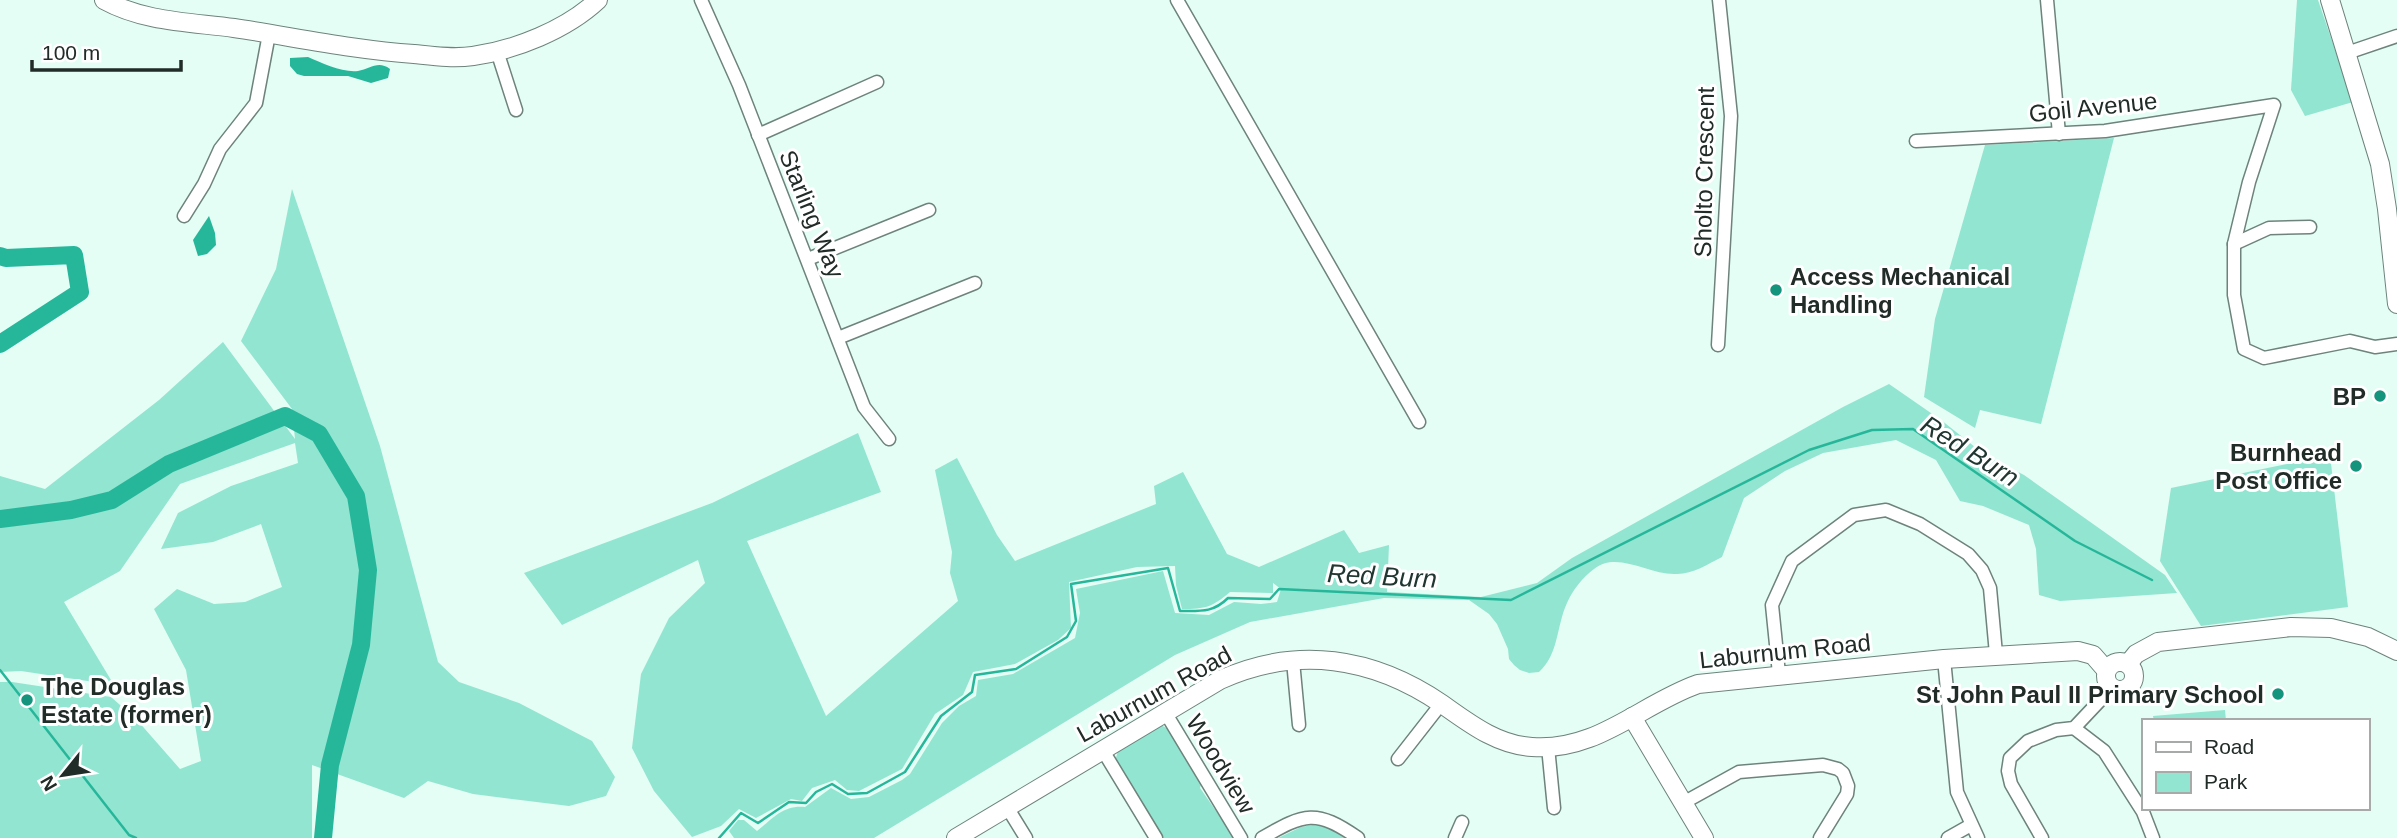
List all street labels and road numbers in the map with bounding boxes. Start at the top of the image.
street label: Sholto Crescent [1689,86,1719,258]
street label: Goil Avenue [2027,87,2159,127]
street label: Starling Way [774,146,850,282]
street label: Laburnum Road [1698,629,1872,673]
street label: Laburnum Road [1072,640,1236,748]
street label: Woodview [1181,710,1261,819]

